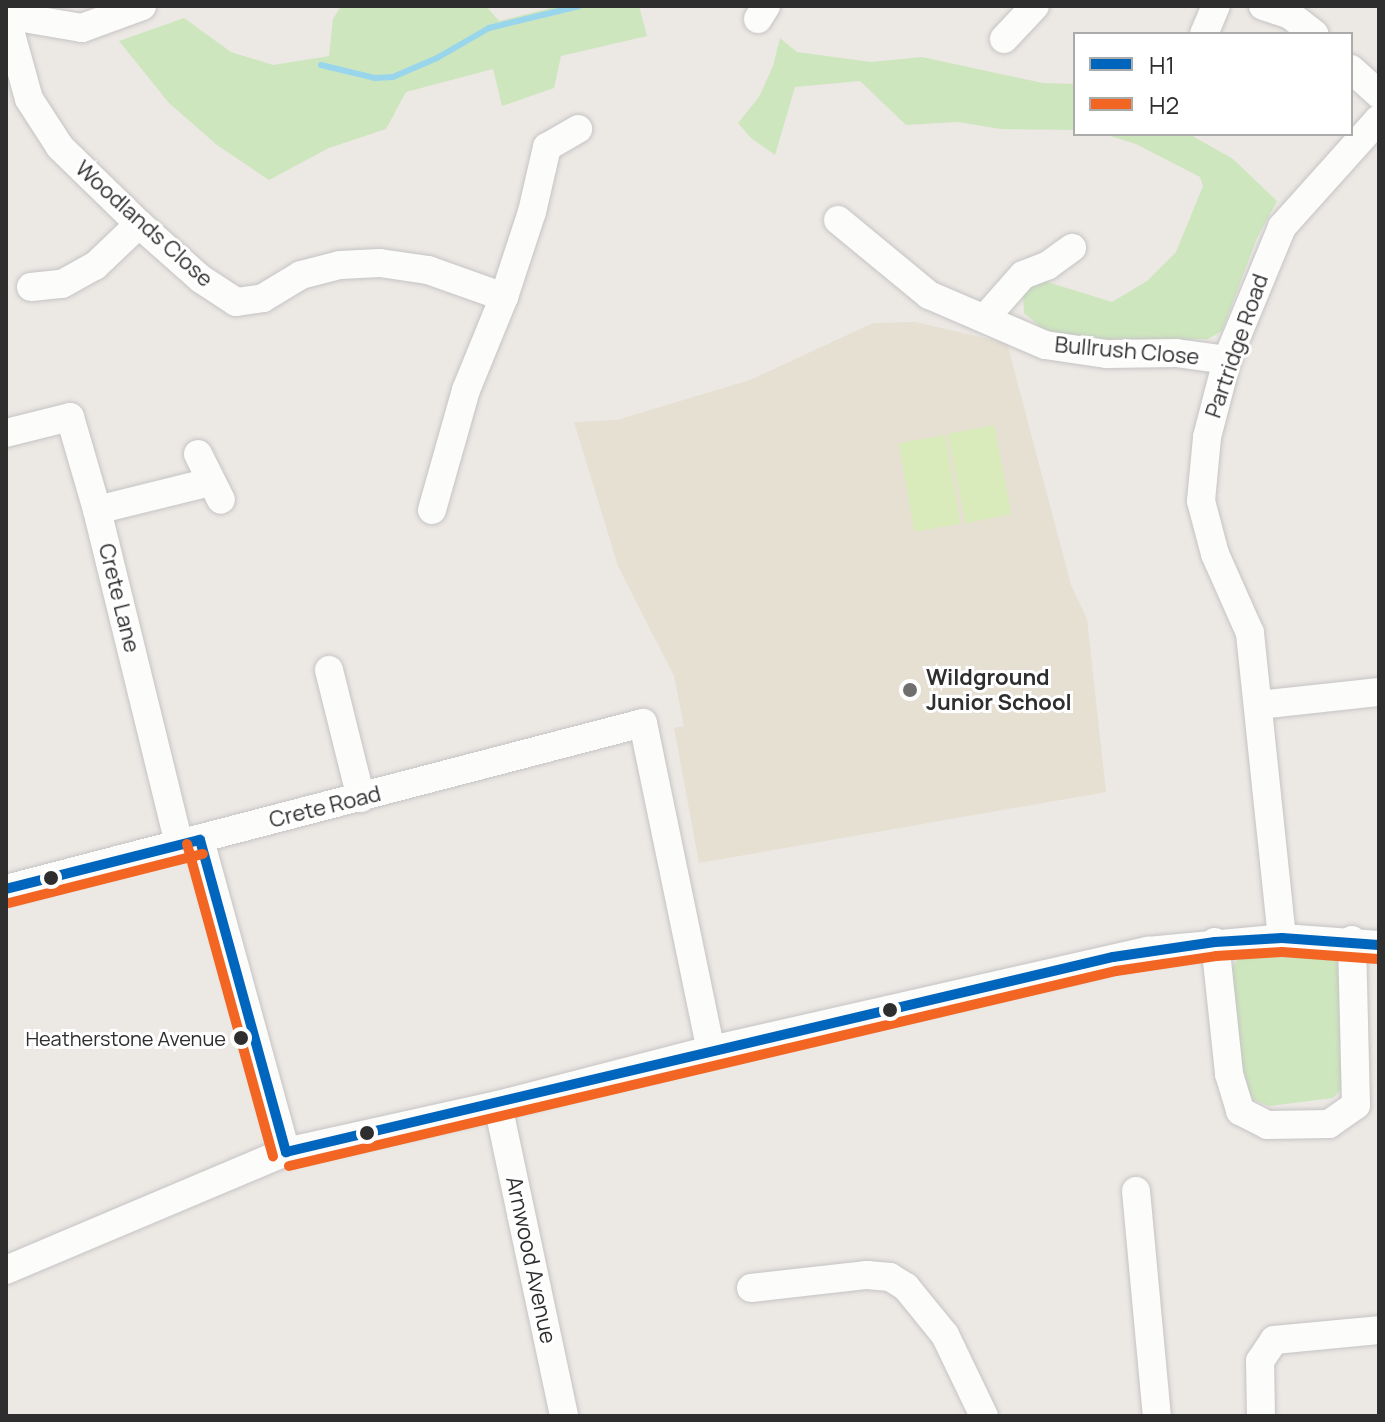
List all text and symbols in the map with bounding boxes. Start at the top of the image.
legend [1073,32,1353,136]
text: H1 [1149,48,1175,81]
text: H2 [1149,88,1179,121]
street label: Woodlands Close [70,155,218,293]
street label: Partridge Road [1200,271,1274,421]
street label: Bullrush Close [1054,332,1200,370]
street label: Crete Lane [93,541,145,655]
place label: Wildground Junior School [926,664,1072,716]
marker: Wildground Junior School [901,681,919,699]
street label: Crete Road [266,780,384,834]
unlabelled marker [43,870,59,886]
unlabelled marker [882,1002,898,1018]
place label: Heatherstone Avenue [25,1026,226,1050]
marker: Heatherstone Avenue [233,1030,249,1046]
unlabelled marker [359,1125,375,1141]
street label: Arnwood Avenue [500,1174,562,1346]

